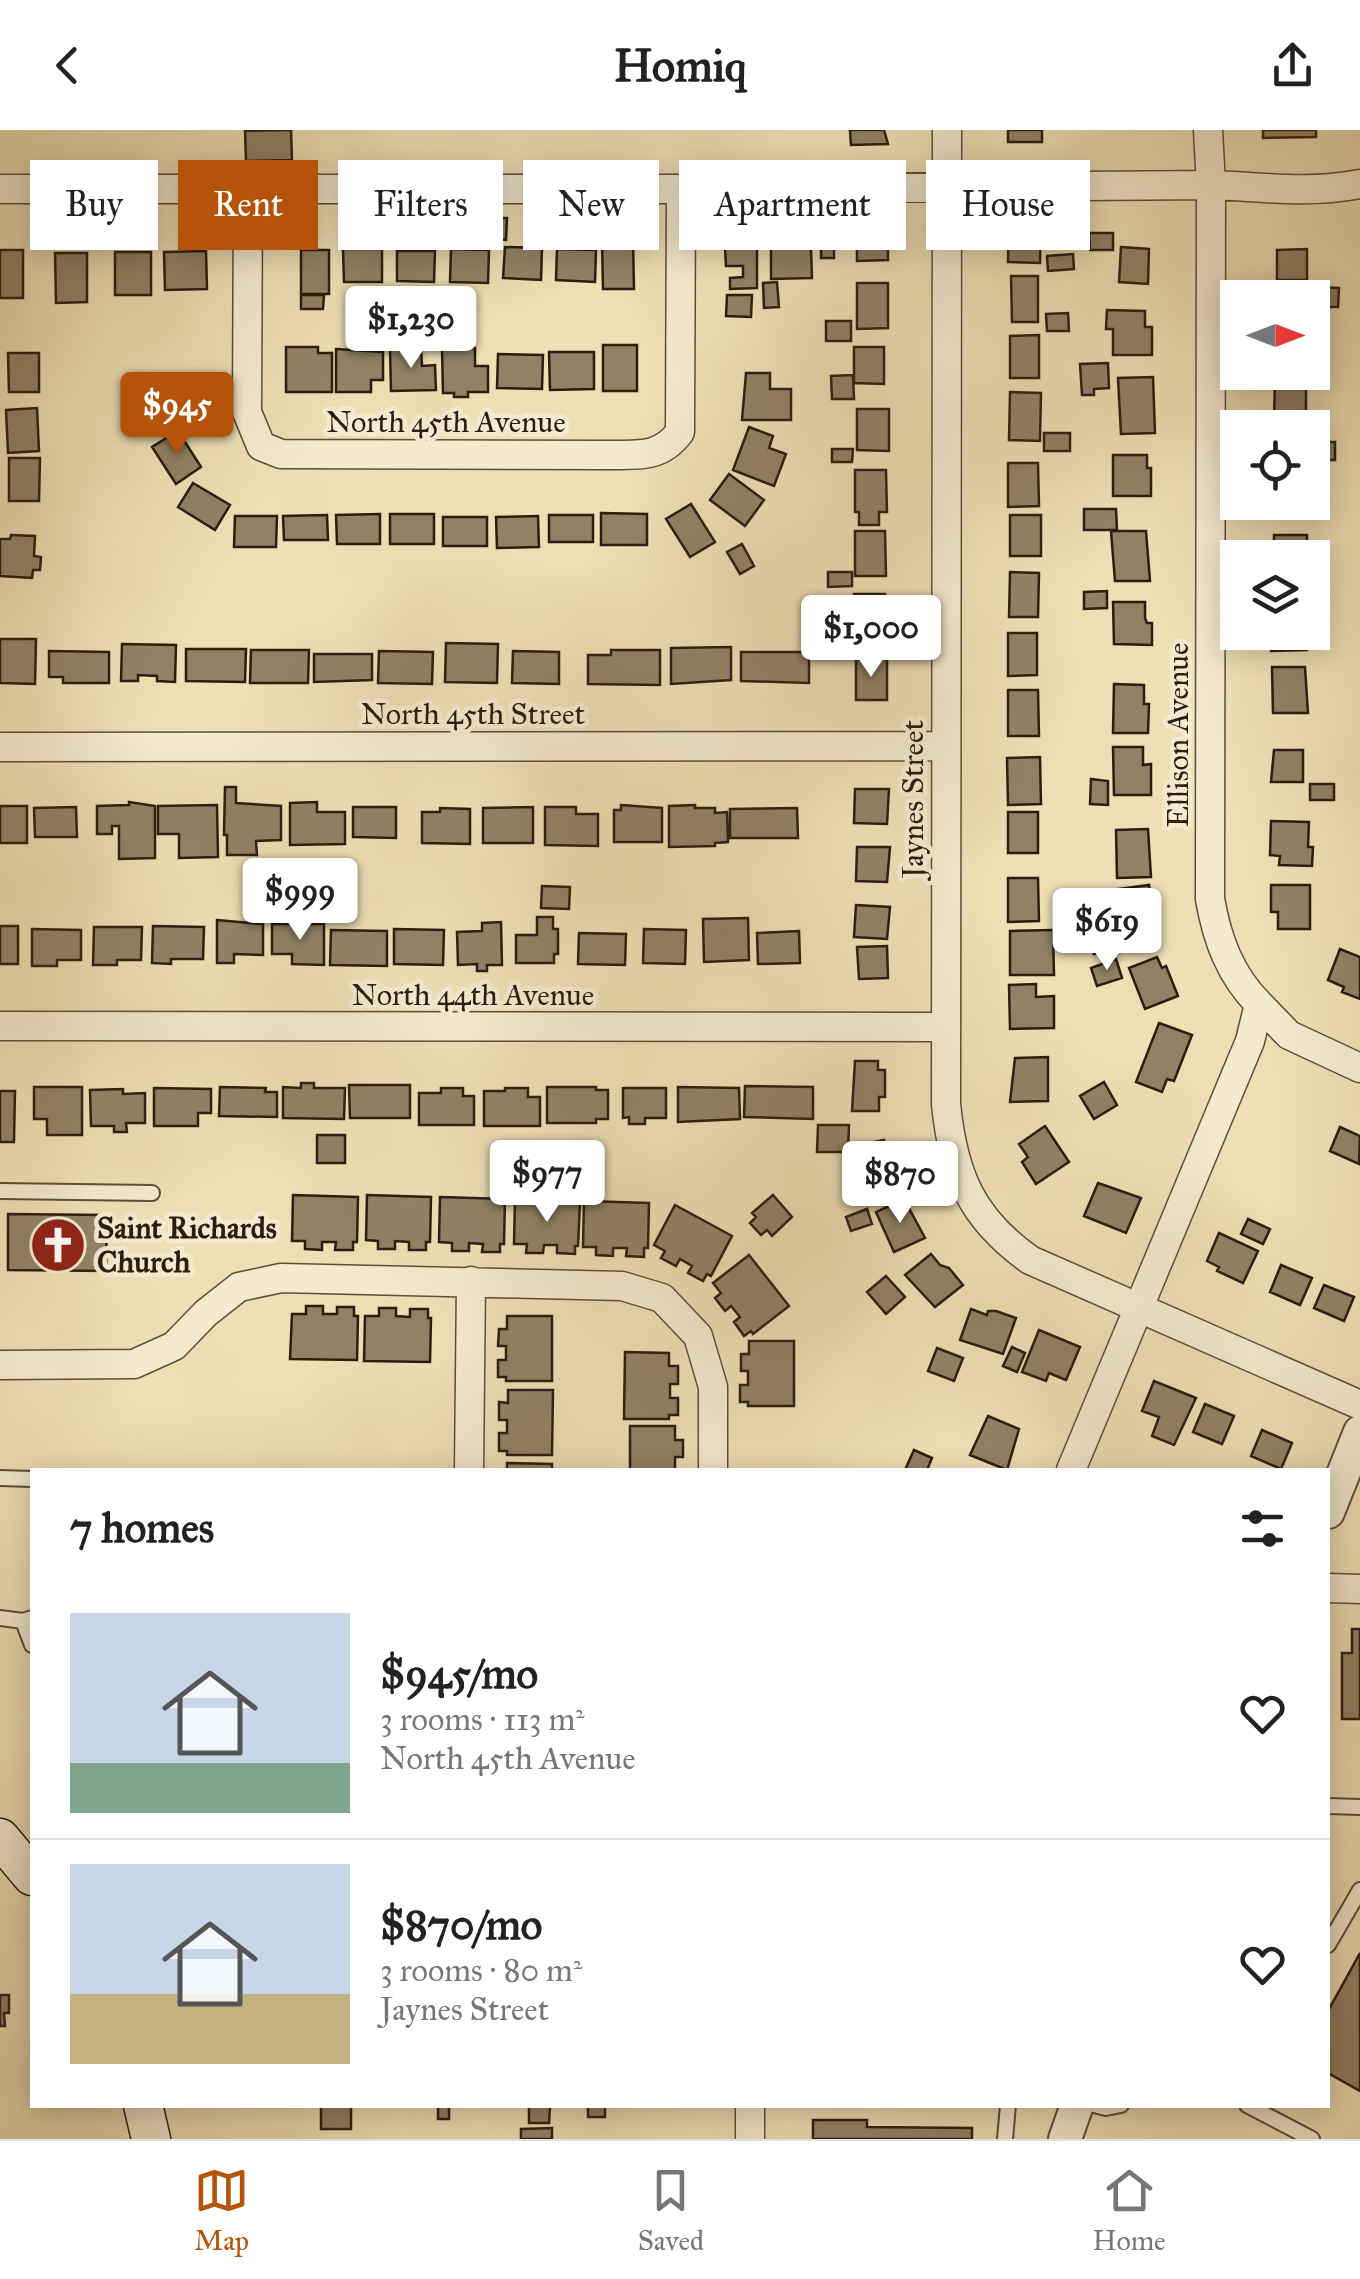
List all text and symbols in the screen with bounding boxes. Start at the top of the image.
icon: back [40,38,95,93]
text: Homiq [614,38,746,93]
icon: share [1265,38,1320,93]
chip: Buy [30,160,158,250]
chip: Rent [178,160,318,250]
chip: Filters [338,160,503,250]
chip: New [523,160,659,250]
chip: Apartment [679,160,906,250]
chip: House [926,160,1090,250]
north arrow [1220,280,1330,390]
map controls [1220,280,1330,650]
pin: $1,230 [330,286,492,371]
text: $1,230 [367,299,455,338]
pin: $945 [118,372,236,457]
text: $945 [142,385,212,424]
street label: North 45th Avenue [326,404,566,440]
button: locate [1220,410,1330,520]
button: layers [1220,540,1330,650]
pin: $1,000 [790,595,952,680]
text: $1,000 [823,608,919,647]
street label: Ellison Avenue [1160,642,1196,828]
street label: North 45th Street [361,696,585,732]
street label: Jaynes Street [895,719,931,881]
pin: $999 [241,858,359,943]
text: $999 [265,871,335,910]
pin: $619 [1048,888,1166,973]
text: $619 [1074,901,1140,940]
street label: North 44th Avenue [352,977,594,1013]
pin: $977 [488,1140,606,1225]
pin: $870 [841,1141,959,1226]
text: $977 [512,1153,582,1192]
text: $870 [864,1154,936,1193]
place label: Saint Richards Church [97,1210,277,1280]
church icon: Saint Richards Church [28,1215,88,1275]
icon: filters [1235,1501,1290,1556]
text: 7 homes [70,1502,214,1554]
text: $945/mo [380,1648,538,1700]
icon: home [150,1653,270,1773]
icon: heart [1235,1686,1290,1741]
text: 3 rooms · 113 m² [380,1700,585,1739]
text: North 45th Avenue [380,1739,636,1778]
text: $870/mo [380,1899,542,1951]
icon: home [150,1904,270,2024]
icon: heart [1235,1937,1290,1992]
text: 3 rooms · 80 m² [380,1951,582,1990]
text: Jaynes Street [380,1990,549,2029]
tab: Map [194,2163,249,2258]
tab: Saved [638,2163,704,2258]
tab: Home [1093,2163,1166,2258]

